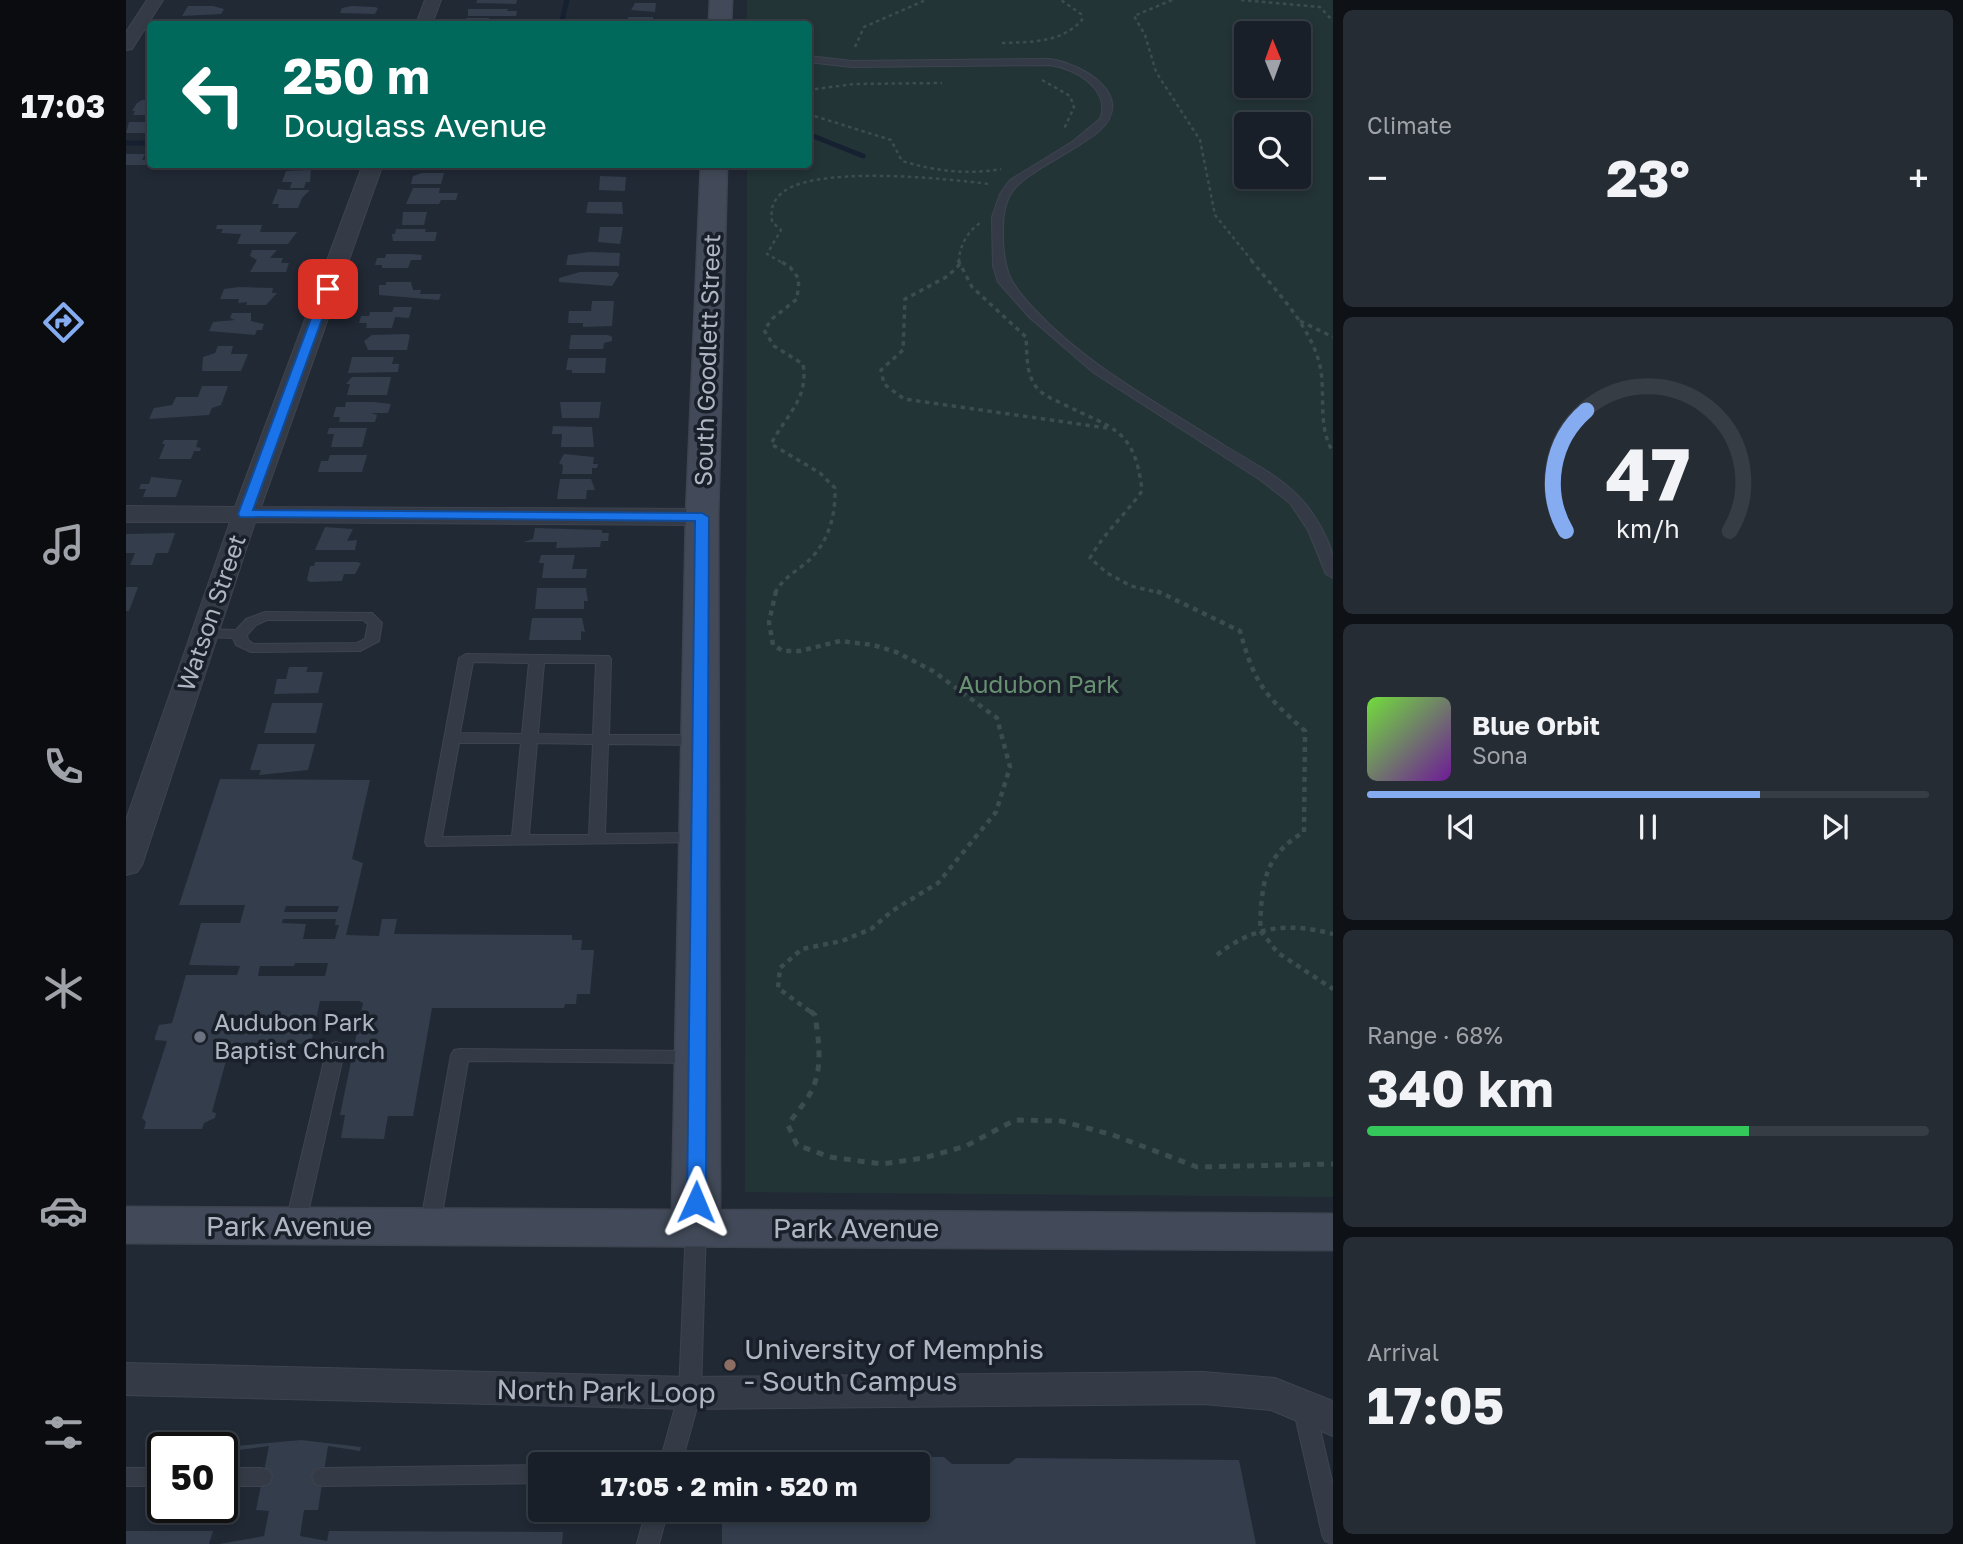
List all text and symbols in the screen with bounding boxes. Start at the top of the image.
north arrow [1234,21,1311,98]
map controls [1234,21,1311,189]
text: 250 m [283,46,430,105]
icon: left [168,49,259,140]
text: 17:03 [21,87,105,125]
text: Douglass Avenue [283,106,547,144]
text: Climate [1367,111,1452,139]
button: search [1234,112,1311,189]
text: 23° [1606,146,1690,208]
text: − [1367,155,1388,200]
text: + [1908,155,1929,200]
street label: South Goodlett Street [688,233,725,487]
pin [298,259,358,319]
icon: arrive [309,270,347,308]
icon: directions [39,298,88,347]
text: 47 [1605,431,1691,518]
text: km/h [1616,513,1680,544]
icon: music [39,520,88,569]
street label: Watson Street [170,530,251,695]
park label: Audubon Park [958,669,1120,698]
text: Blue Orbit [1472,710,1600,741]
text: Sona [1472,741,1528,769]
icon: phone [39,742,88,791]
icon: previous [1442,808,1480,846]
icon: pause [1629,808,1667,846]
icon: next [1816,808,1854,846]
icon: climate [39,964,88,1013]
place label: Audubon Park Baptist Church [214,1007,385,1064]
text: Range · 68% [1367,1021,1503,1049]
marker: Audubon Park Baptist Church [192,1029,208,1045]
text: 340 km [1367,1056,1554,1118]
position arrow [659,1165,733,1239]
icon: car [39,1186,88,1235]
street label: Park Avenue [206,1209,372,1242]
street label: Park Avenue [773,1211,939,1244]
place label: University of Memphis - South Campus [744,1332,1044,1397]
text: Arrival [1367,1338,1439,1366]
marker: University of Memphis - South Campus [722,1357,738,1373]
street label: North Park Loop [496,1372,716,1409]
text: 17:05 [1367,1373,1504,1435]
icon: filters [39,1408,88,1457]
speed limit sign: 50 [147,1432,238,1523]
text: 17:05 · 2 min · 520 m [600,1471,858,1502]

